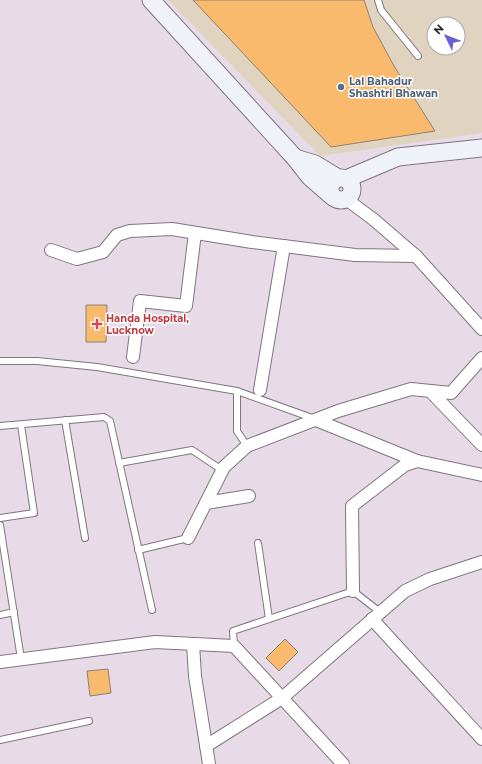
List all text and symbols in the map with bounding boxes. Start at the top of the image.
north arrow [426,16,466,56]
text: N [431,21,447,37]
place label: Lal Bahadur Shashtri Bhawan [349,75,438,100]
marker: Lal Bahadur Shashtri Bhawan [336,82,346,92]
place label: Handa Hospital, Lucknow [106,312,189,337]
marker: Handa Hospital, Lucknow [91,318,103,330]

